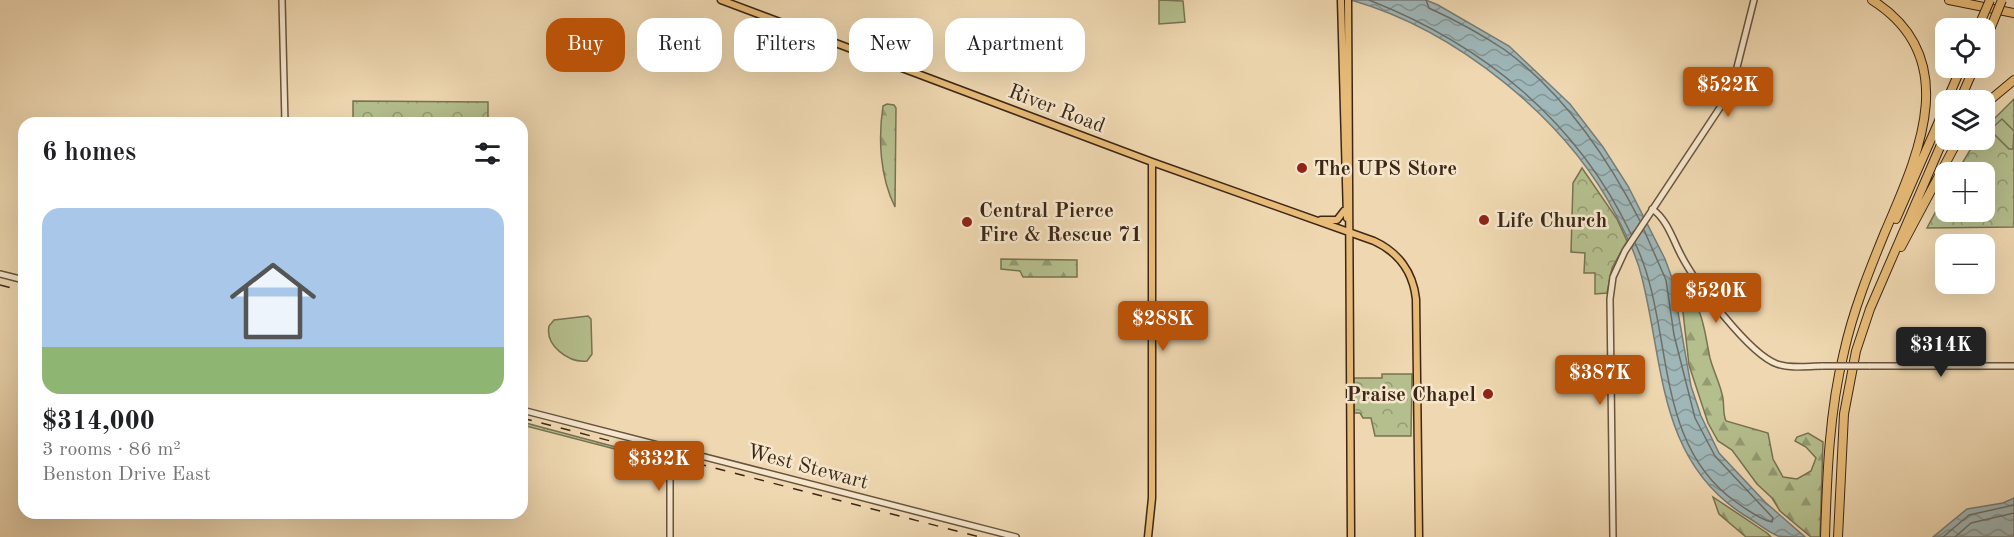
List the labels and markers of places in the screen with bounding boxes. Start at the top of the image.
pin: $522K [1686,67,1770,118]
place label: The UPS Store [1314,159,1457,180]
marker: The UPS Store [1295,161,1309,175]
place label: Central Pierce Fire & Rescue 71 [979,201,1142,246]
place label: Life Church [1496,211,1608,232]
marker: Life Church [1477,213,1491,227]
marker: Central Pierce Fire & Rescue 71 [960,215,974,229]
pin: $520K [1674,273,1758,324]
pin: $288K [1121,301,1205,352]
pin: $314K [1899,327,1983,378]
pin: $387K [1558,355,1642,406]
place label: Praise Chapel [1346,385,1476,406]
marker: Praise Chapel [1481,387,1495,401]
pin: $332K [617,441,701,492]

